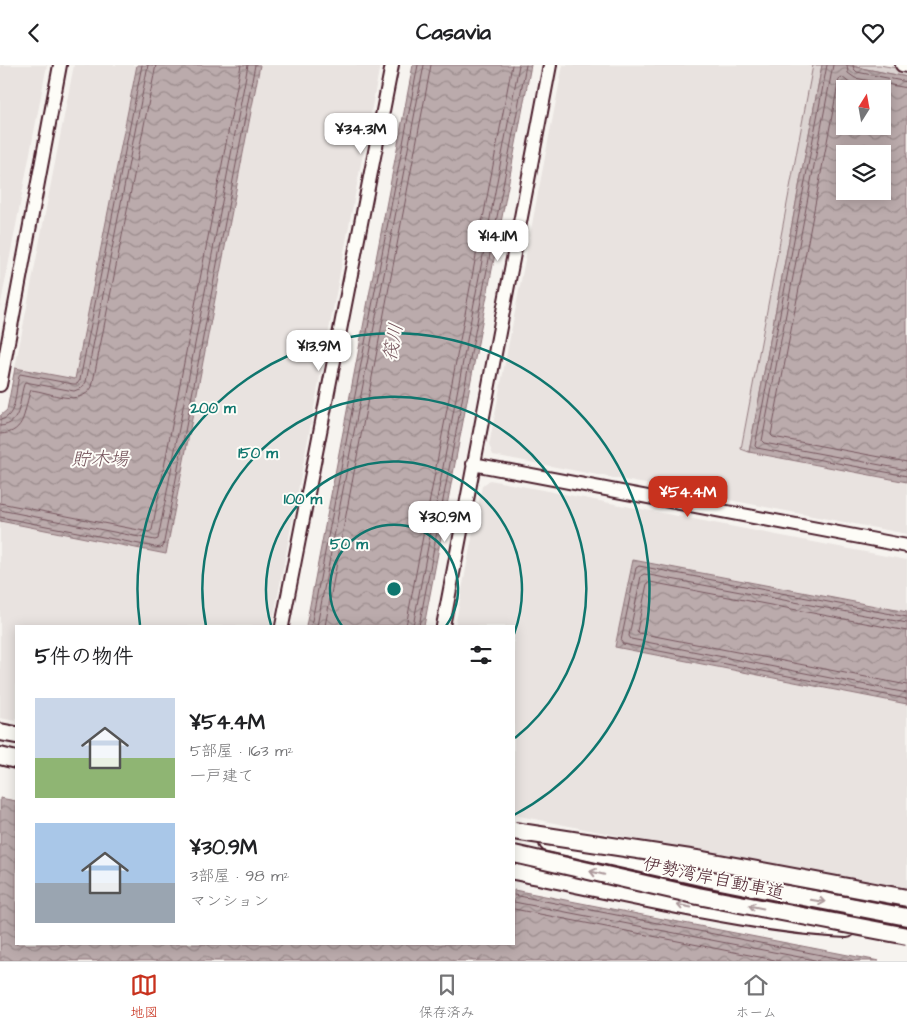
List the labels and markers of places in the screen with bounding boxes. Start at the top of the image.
pin: ¥34.3M [320,113,402,155]
pin: ¥14.1M [457,219,539,262]
pin: ¥13.9M [278,329,360,372]
pin: ¥54.4M [647,475,729,518]
pin: ¥30.9M [404,501,486,543]
centre of rings [385,580,403,598]

